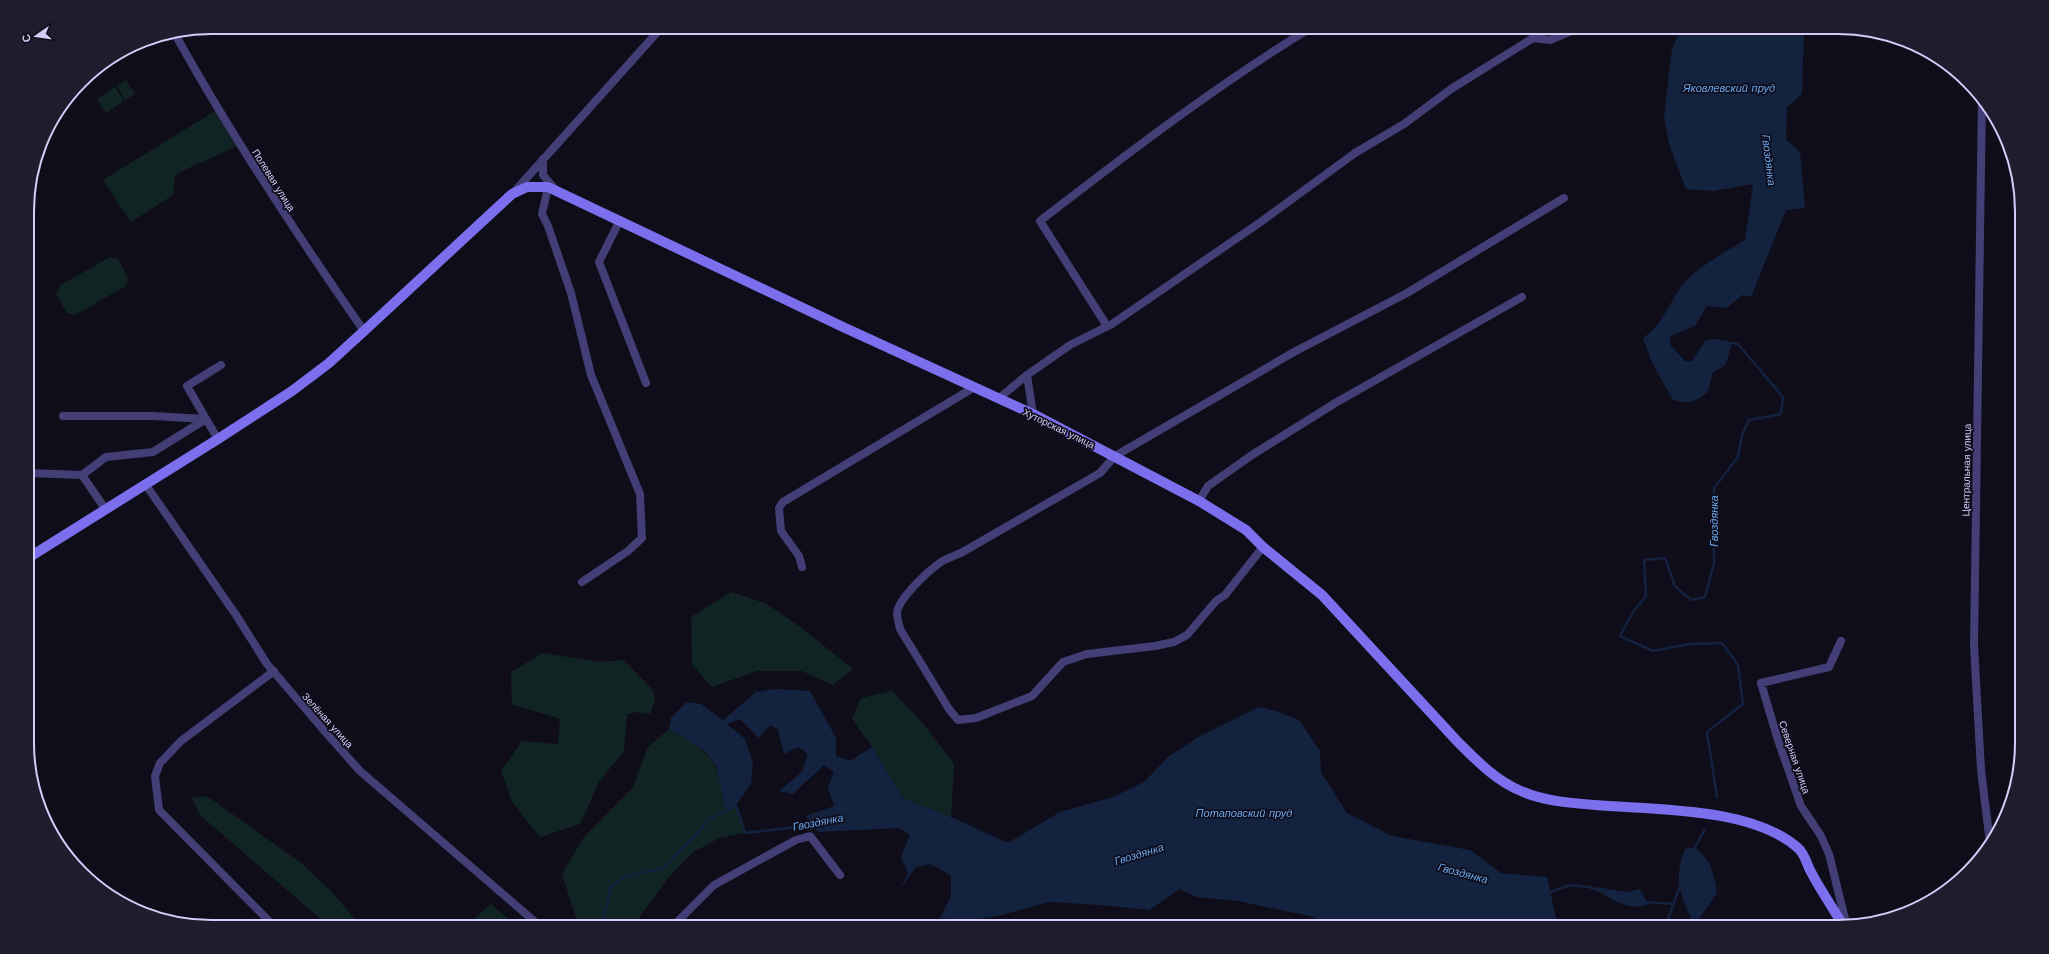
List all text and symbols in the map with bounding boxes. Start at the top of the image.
north arrow [16,16,56,56]
text: С [20,33,34,43]
water label: Яковлевский пруд [1682,82,1775,95]
water label: Гвоздянка [1759,134,1778,186]
street label: Полевая улица [250,147,297,214]
street label: Хуторская улица [1021,406,1097,451]
street label: Центральная улица [1960,423,1973,516]
water label: Гвоздянка [1708,495,1721,547]
street label: Зелёная улица [300,691,355,750]
street label: Северная улица [1777,719,1812,796]
water label: Потаповский пруд [1196,807,1292,820]
water label: Гвоздянка [792,811,845,834]
water label: Гвоздянка [1113,841,1166,868]
water label: Гвоздянка [1436,861,1489,886]

